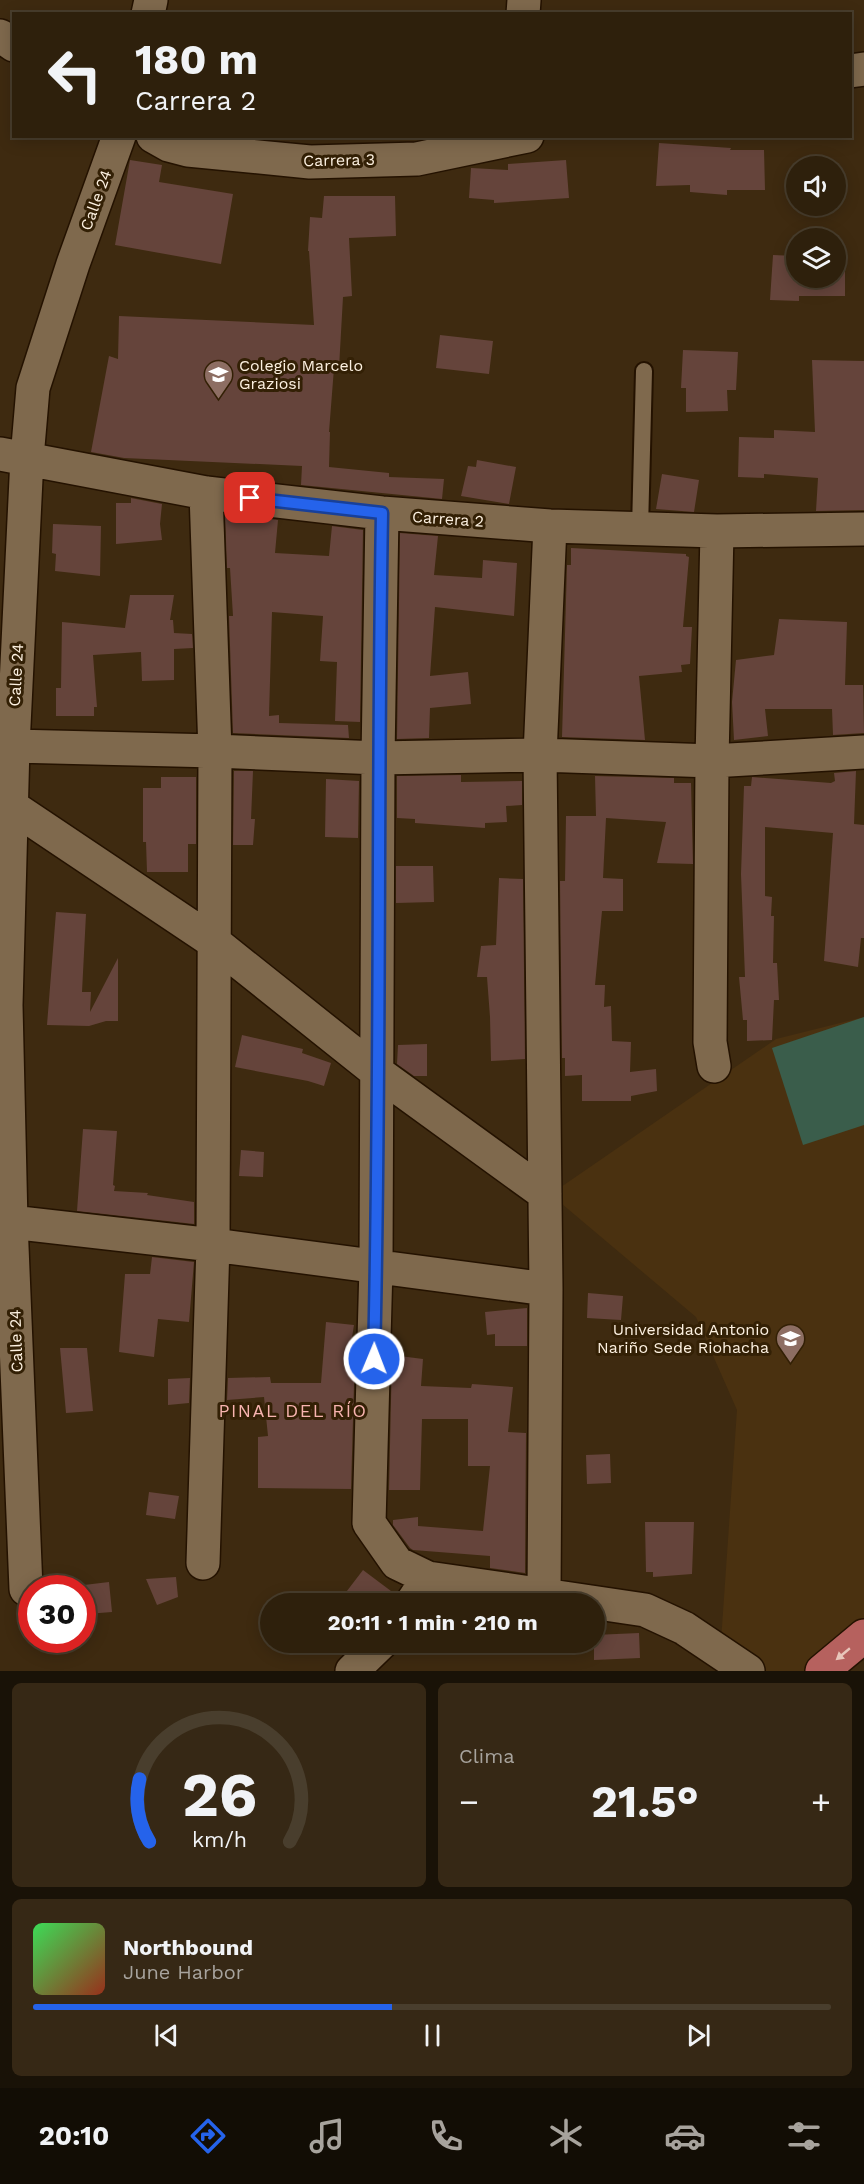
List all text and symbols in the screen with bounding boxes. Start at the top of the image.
text: 180 m [135,35,258,84]
icon: left [36,36,114,114]
text: Carrera 2 [135,85,256,117]
street label: Carrera 3 [303,150,375,170]
map controls [786,156,846,288]
button: sound [786,156,846,216]
street label: Calle 24 [76,167,116,233]
button: layers [786,228,846,288]
place label: Colegio Marcelo Graziosi [239,356,363,393]
school or university icon: Colegio Marcelo Graziosi [202,358,234,400]
pin [224,472,275,523]
icon: arrive [233,481,266,514]
street label: Carrera 2 [412,507,484,531]
street label: Calle 24 [5,643,27,707]
street label: Calle 24 [5,1309,27,1373]
place label: Universidad Antonio Nariño Sede Riohacha [597,1320,769,1357]
school or university icon: Universidad Antonio Nariño Sede Riohacha [774,1322,806,1364]
position arrow [342,1327,406,1391]
district label: PINAL DEL RÍO [219,1400,367,1421]
speed limit sign: 30 [18,1575,96,1653]
text: 20:11 · 1 min · 210 m [327,1610,538,1635]
one-way arrow [835,1647,851,1660]
text: Clima [459,1744,515,1768]
text: 26 [181,1758,257,1831]
text: 21.5° [591,1775,699,1828]
text: − [459,1782,479,1821]
text: + [811,1782,831,1821]
text: km/h [191,1827,247,1852]
text: Northbound [123,1935,253,1960]
text: June Harbor [123,1960,244,1984]
icon: previous [150,2019,183,2052]
icon: pause [416,2019,449,2052]
icon: next [682,2019,715,2052]
icon: directions [187,2115,229,2157]
icon: music [306,2115,348,2157]
icon: phone [425,2115,467,2157]
icon: climate [545,2115,587,2157]
icon: car [664,2115,706,2157]
icon: filters [783,2115,825,2157]
text: 20:10 [39,2120,109,2152]

